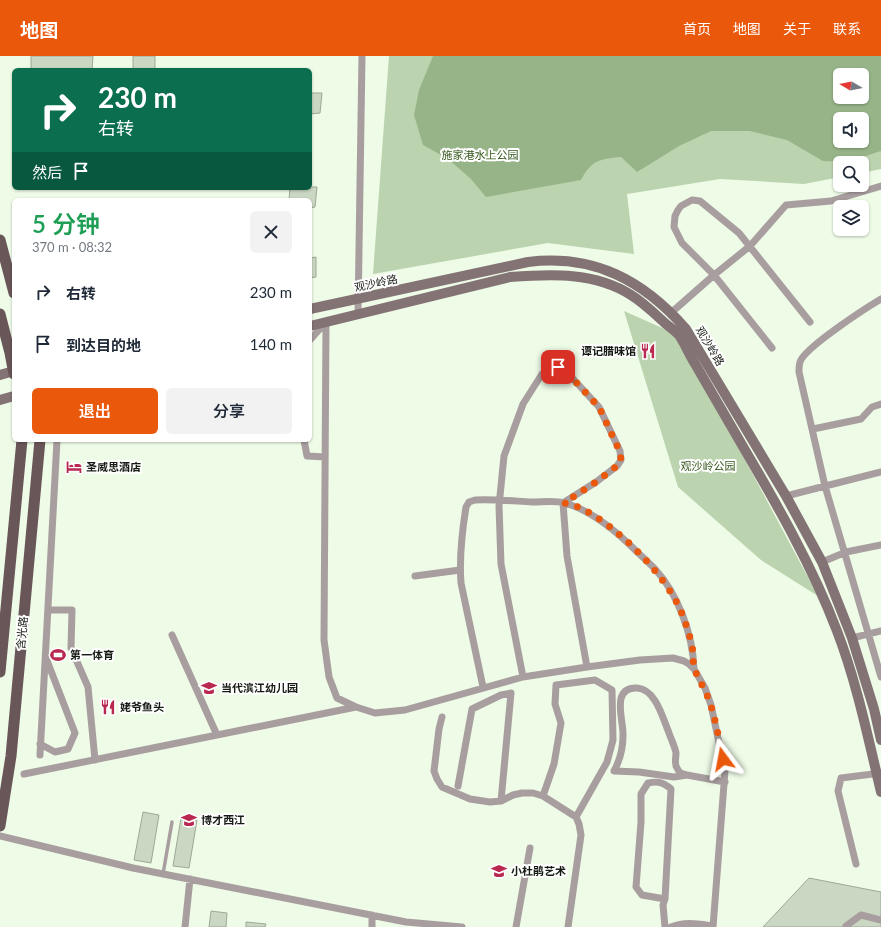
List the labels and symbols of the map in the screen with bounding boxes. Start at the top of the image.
north arrow [833,68,869,104]
park label: 施家港水上公园 [442,148,519,161]
street label: 观沙岭路 [353,272,399,293]
street label: 观沙岭路 [694,324,727,368]
restaurant icon: 谭记腊味馆 [639,342,657,360]
place label: 谭记腊味馆 [581,344,636,357]
pin [541,350,575,384]
hotel icon: 圣威思酒店 [65,458,83,476]
park label: 观沙岭公园 [681,459,736,472]
place label: 圣威思酒店 [86,460,141,473]
street label: 含光路 [14,616,29,650]
sports icon: 第一体育 [49,646,67,664]
place label: 第一体育 [70,648,114,661]
school or university icon: 当代滨江幼儿园 [200,679,218,697]
place label: 当代滨江幼儿园 [221,681,298,694]
restaurant icon: 姥爷鱼头 [99,698,117,716]
place label: 姥爷鱼头 [120,700,164,713]
position arrow [702,738,744,780]
school or university icon: 博才西江 [180,811,198,829]
place label: 博才西江 [201,813,245,826]
school or university icon: 小杜鹃艺术 [490,862,508,880]
place label: 小杜鹃艺术 [511,864,566,877]

